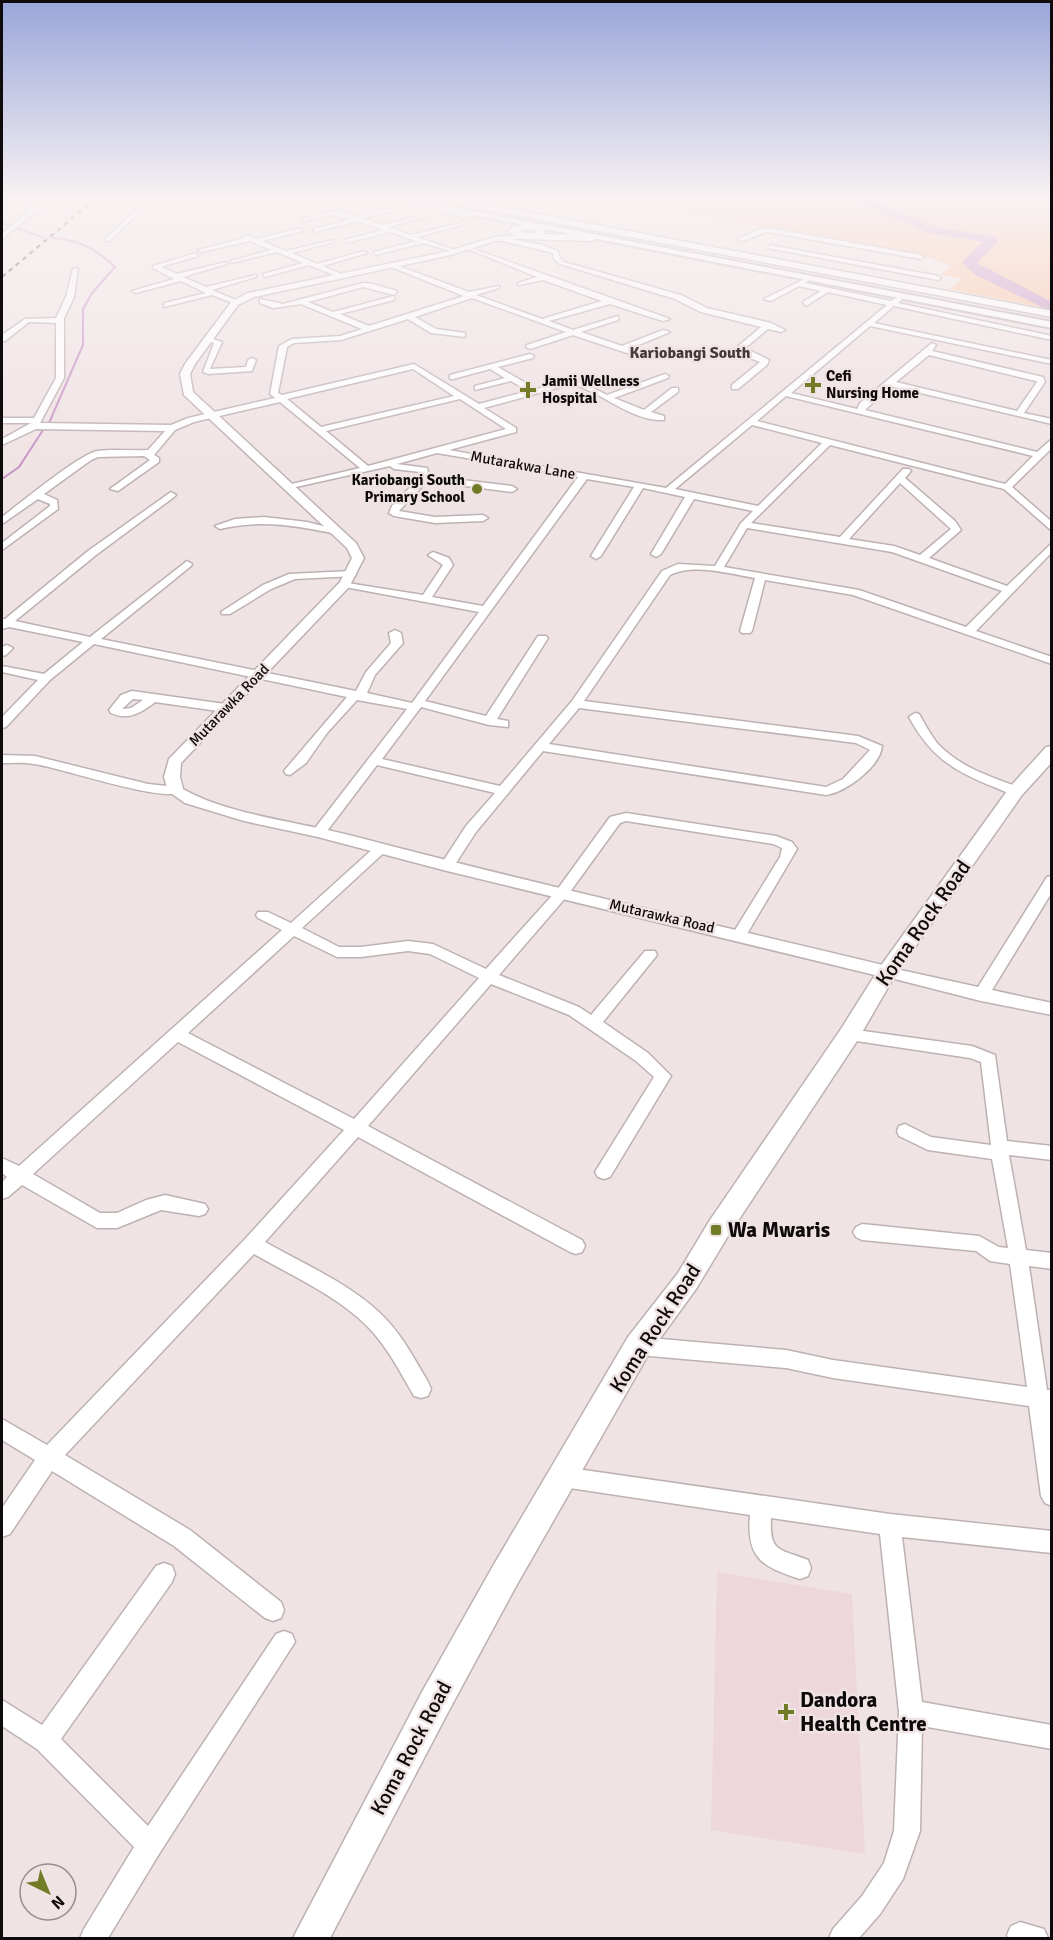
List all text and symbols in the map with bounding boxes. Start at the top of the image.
district label: Kariobangi South [629,343,751,363]
place label: Cefi Nursing Home [826,367,919,402]
place label: Jamii Wellness Hospital [542,372,640,407]
marker: Cefi Nursing Home [804,376,822,394]
marker: Jamii Wellness Hospital [519,381,537,399]
street label: Mutarakwa Lane [469,447,577,483]
place label: Kariobangi South Primary School [352,471,465,506]
marker: Kariobangi South Primary School [470,482,484,496]
street label: Mutarawka Road [185,660,273,750]
street label: Koma Rock Road [870,855,976,991]
street label: Mutarawka Road [608,895,716,937]
place label: Wa Mwaris [728,1217,830,1243]
marker: Wa Mwaris [709,1223,723,1237]
street label: Koma Rock Road [604,1259,706,1397]
street label: Koma Rock Road [365,1676,457,1820]
place label: Dandora Health Centre [800,1687,927,1737]
marker: Dandora Health Centre [777,1703,795,1721]
north arrow [18,1862,78,1922]
text: N [47,1891,68,1913]

